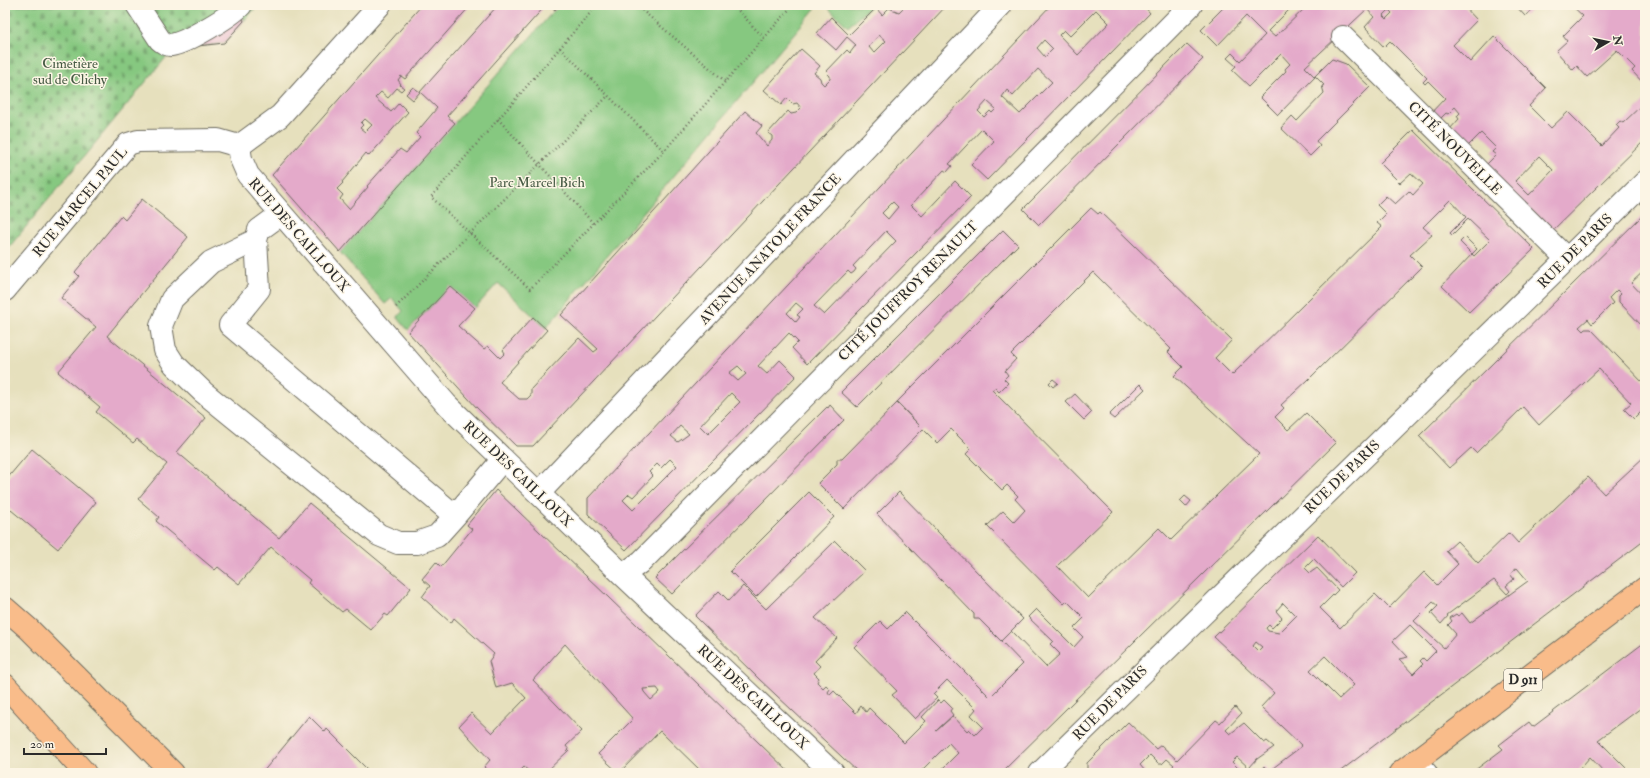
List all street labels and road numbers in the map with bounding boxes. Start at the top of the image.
street label: CITÉ NOUVELLE [1405,98,1505,198]
street label: RUE MARCEL PAUL [29,144,131,260]
street label: AVENUE ANATOLE FRANCE [695,170,844,329]
street label: RUE DES CAILLOUX [245,175,353,296]
street label: RUE DE PARIS [1534,210,1616,292]
street label: CITÉ JOUFFROY RENAULT [834,217,982,365]
street label: RUE DES CAILLOUX [460,417,576,531]
street label: RUE DE PARIS [1301,437,1383,517]
street label: RUE DES CAILLOUX [694,641,812,753]
street label: RUE DE PARIS [1069,662,1151,744]
road number: D 911 [1504,669,1542,691]

